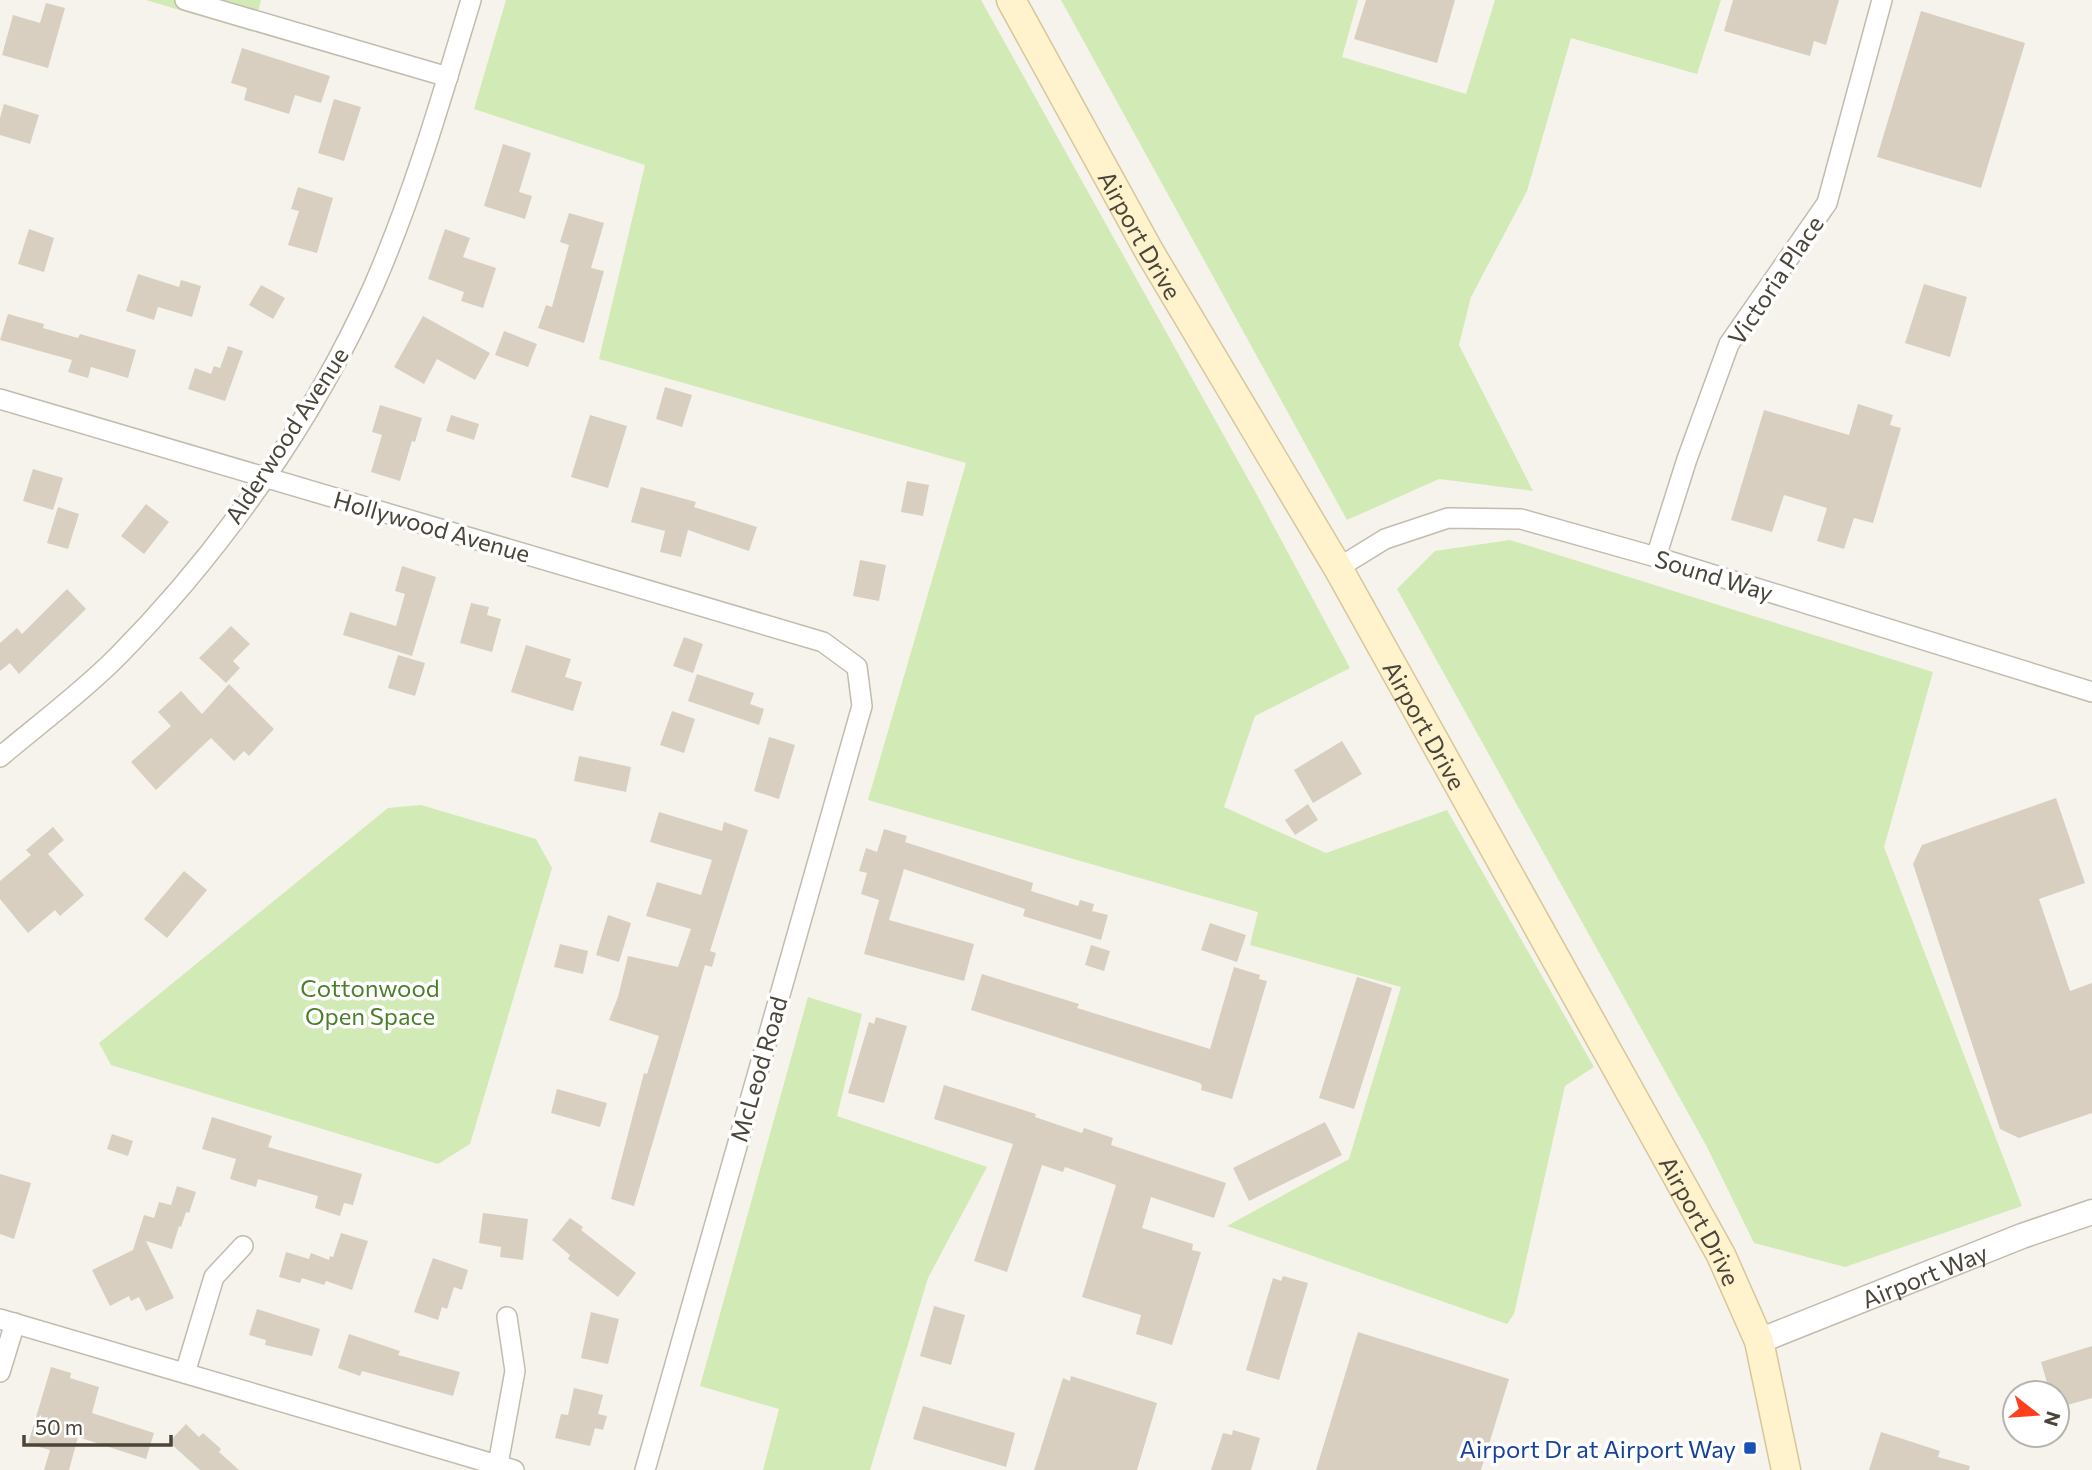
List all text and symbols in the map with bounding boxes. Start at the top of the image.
street label: Airport Drive [1093,165,1189,304]
street label: Victoria Place [1721,210,1829,350]
street label: Alderwood Avenue [218,341,354,529]
street label: Hollywood Avenue [330,484,534,568]
street label: Sound Way [1651,543,1777,607]
street label: Airport Drive [1378,655,1473,794]
park label: Cottonwood Open Space [300,973,440,1030]
street label: McLeod Road [723,993,793,1145]
street label: Airport Drive [1654,1151,1747,1290]
street label: Airport Way [1857,1237,1991,1313]
north arrow [2001,1379,2071,1449]
scale bar [24,1404,172,1448]
text: N [2040,1409,2066,1429]
text: 50 m [35,1414,83,1439]
place label: Airport Dr at Airport Way [1459,1434,1736,1463]
marker: Airport Dr at Airport Way [1742,1440,1758,1456]

